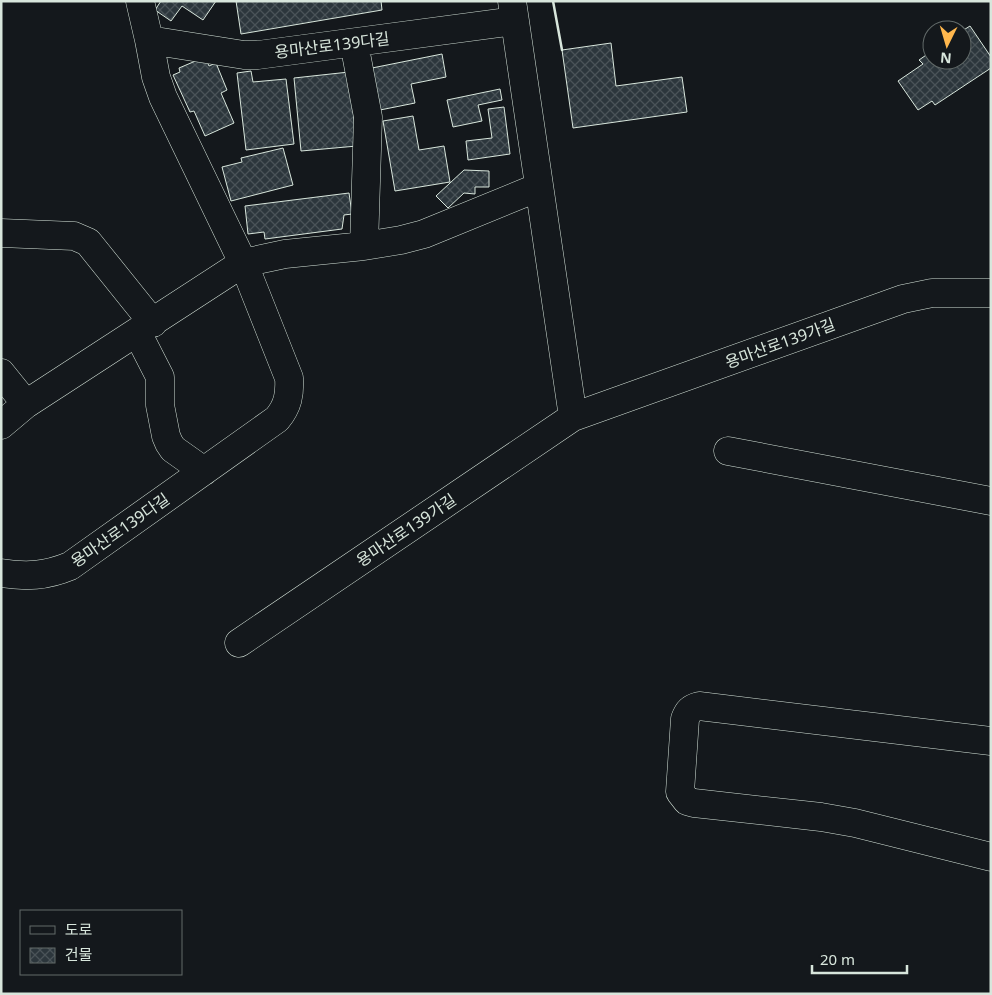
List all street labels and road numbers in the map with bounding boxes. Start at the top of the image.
street label: 용마산로139다길 [273,27,391,63]
street label: 용마산로139가길 [722,313,838,373]
street label: 용마산로139다길 [66,488,174,572]
street label: 용마산로139가길 [352,489,460,571]

